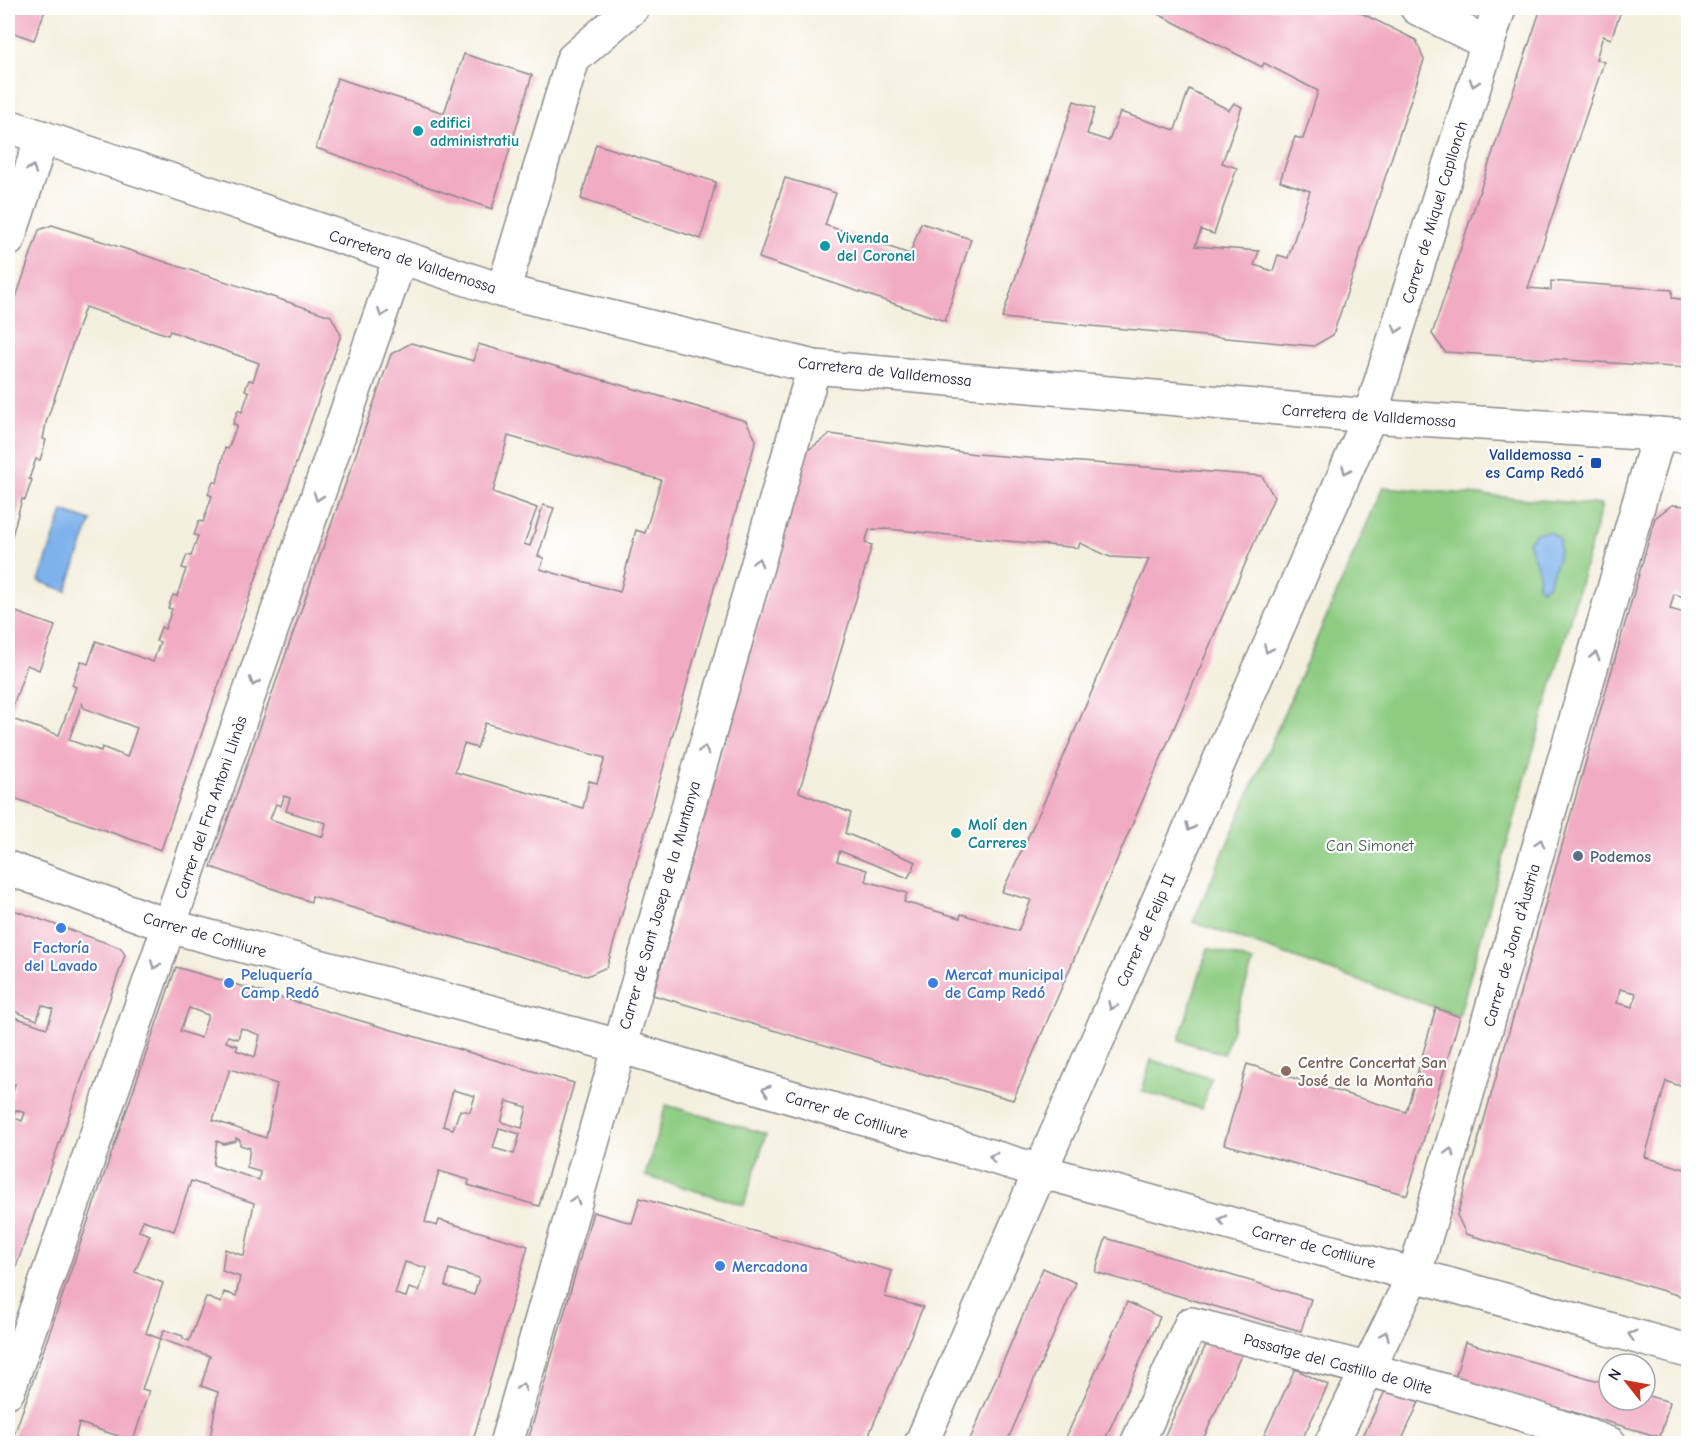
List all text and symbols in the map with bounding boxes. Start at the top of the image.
one-way arrow [1469,77,1481,88]
place label: edifici administratiu [430,114,519,150]
street label: Carrer de Miquel Capllonch [1399,119,1471,306]
marker: edifici administratiu [411,124,425,138]
one-way arrow [24,164,37,175]
street label: Carretera de Valldemossa [327,226,499,297]
place label: Vivenda del Coronel [837,229,915,265]
marker: Vivenda del Coronel [818,239,832,253]
one-way arrow [376,307,389,318]
one-way arrow [1392,323,1404,334]
street label: Carretera de Valldemossa [797,354,973,390]
street label: Carretera de Valldemossa [1281,401,1457,431]
place label: Valldemossa - es Camp Redó [1485,446,1584,482]
marker: Valldemossa - es Camp Redó [1589,456,1603,470]
one-way arrow [1341,463,1353,474]
one-way arrow [312,492,325,502]
one-way arrow [751,557,763,568]
one-way arrow [1263,642,1275,653]
one-way arrow [1588,651,1600,662]
one-way arrow [248,676,261,687]
street label: Carrer del Fra Antoni Llinàs [171,713,251,901]
one-way arrow [697,745,709,756]
street label: Carrer de Sant Josep de la Muntanya [616,779,704,1032]
place label: Molí den Carreres [968,816,1027,852]
one-way arrow [1185,821,1197,832]
marker: Molí den Carreres [949,826,963,840]
park label: Can Simonet [1326,837,1414,855]
one-way arrow [1533,839,1545,849]
place label: Podemos [1590,848,1651,866]
marker: Podemos [1571,849,1585,863]
street label: Carrer de Joan d'Àustria [1479,861,1544,1029]
street label: Carrer de Felip II [1113,871,1179,990]
street label: Carrer de Cotlliure [141,909,269,961]
marker: Factoría del Lavado [54,921,68,935]
place label: Factoría del Lavado [24,939,98,975]
one-way arrow [150,959,163,970]
place label: Peluquería Camp Redó [241,966,319,1002]
place label: Mercat municipal de Camp Redó [945,966,1064,1002]
marker: Peluquería Camp Redó [222,976,236,990]
marker: Mercat municipal de Camp Redó [926,976,940,990]
one-way arrow [1107,999,1119,1010]
place label: Centre Concertat San José de la Montaña [1298,1054,1447,1090]
marker: Centre Concertat San José de la Montaña [1279,1064,1293,1078]
one-way arrow [761,1085,772,1097]
street label: Carrer de Cotlliure [783,1088,910,1142]
one-way arrow [1443,1147,1455,1157]
one-way arrow [989,1152,999,1164]
one-way arrow [568,1195,580,1206]
one-way arrow [1217,1215,1227,1228]
street label: Carrer de Cotlliure [1250,1222,1378,1272]
place label: Mercadona [732,1258,808,1276]
marker: Mercadona [713,1259,727,1273]
street label: Passatge del Castillo de Olite [1241,1330,1434,1398]
one-way arrow [1378,1330,1390,1341]
one-way arrow [1627,1330,1638,1342]
north arrow [1597,1352,1657,1412]
text: N [1605,1366,1625,1384]
one-way arrow [515,1382,527,1393]

